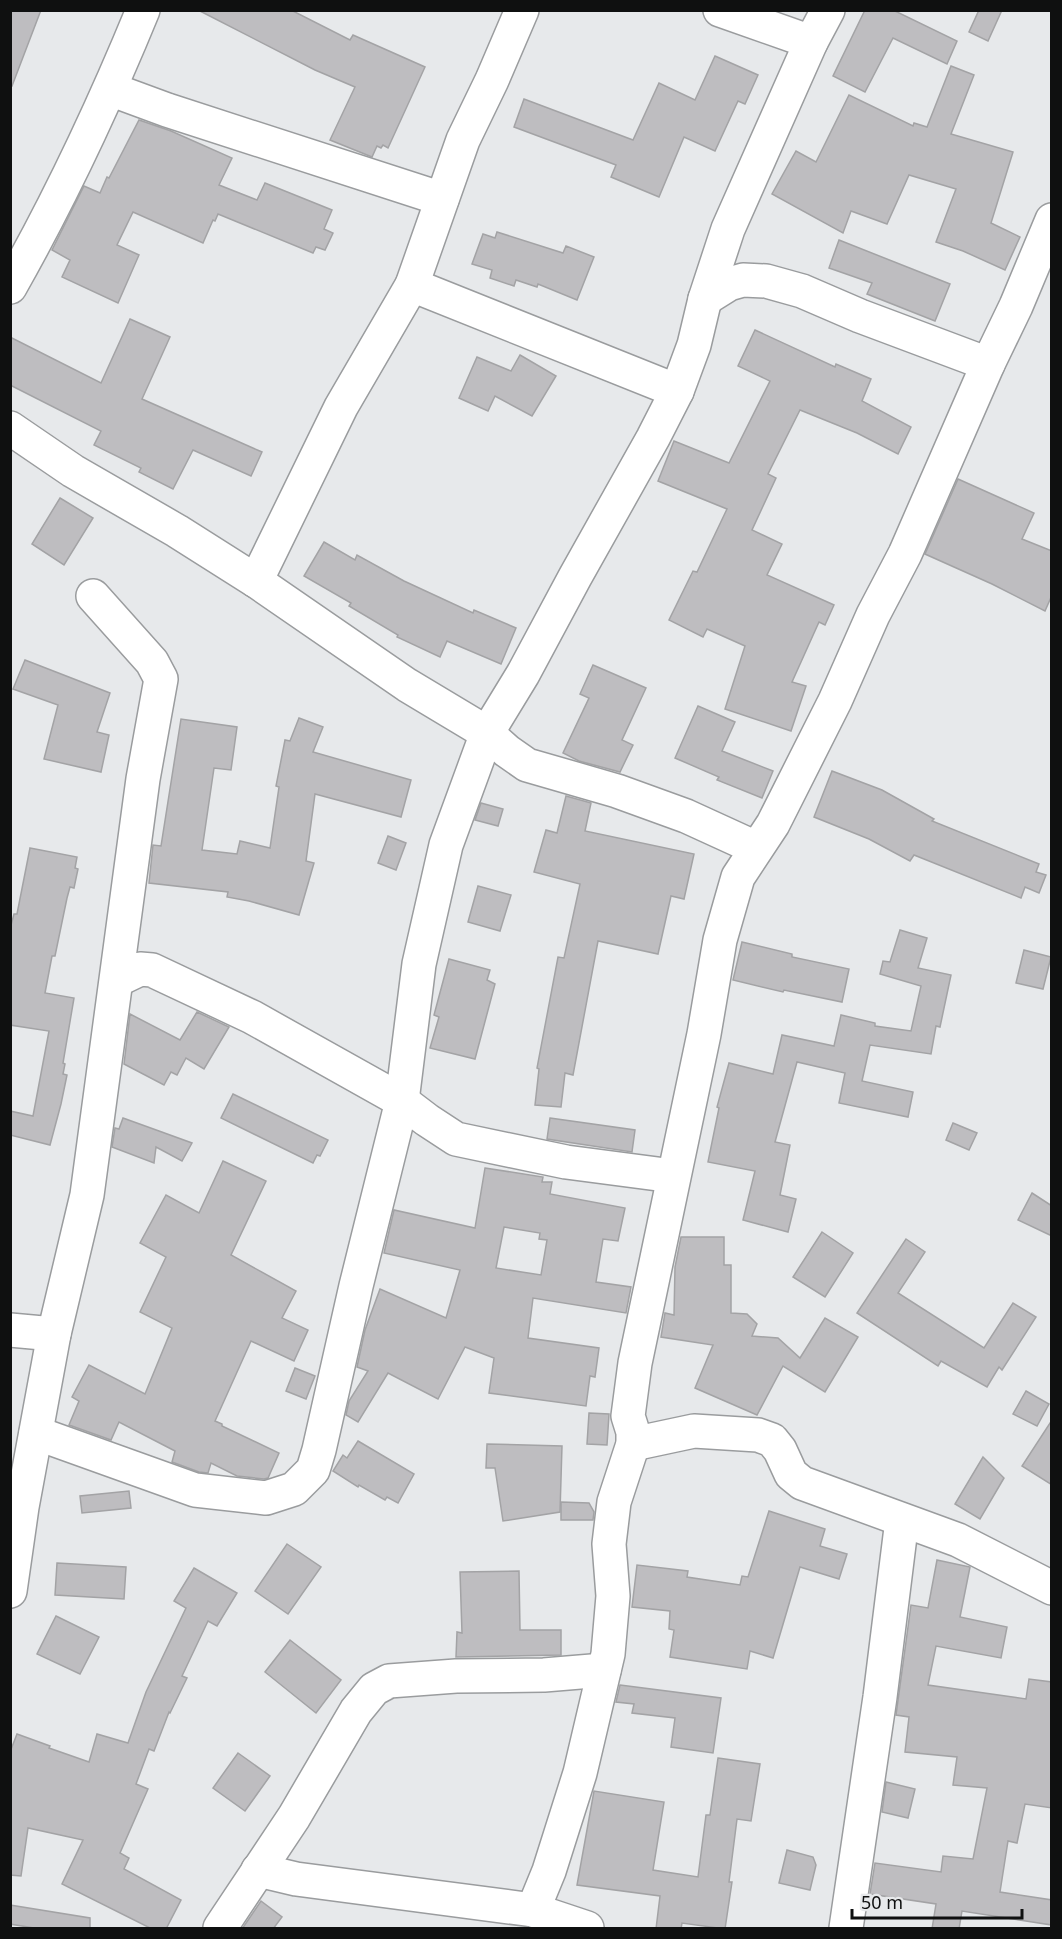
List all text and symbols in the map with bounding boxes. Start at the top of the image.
scale bar [852,1882,1022,1920]
text: 50 m [861,1890,903,1914]

